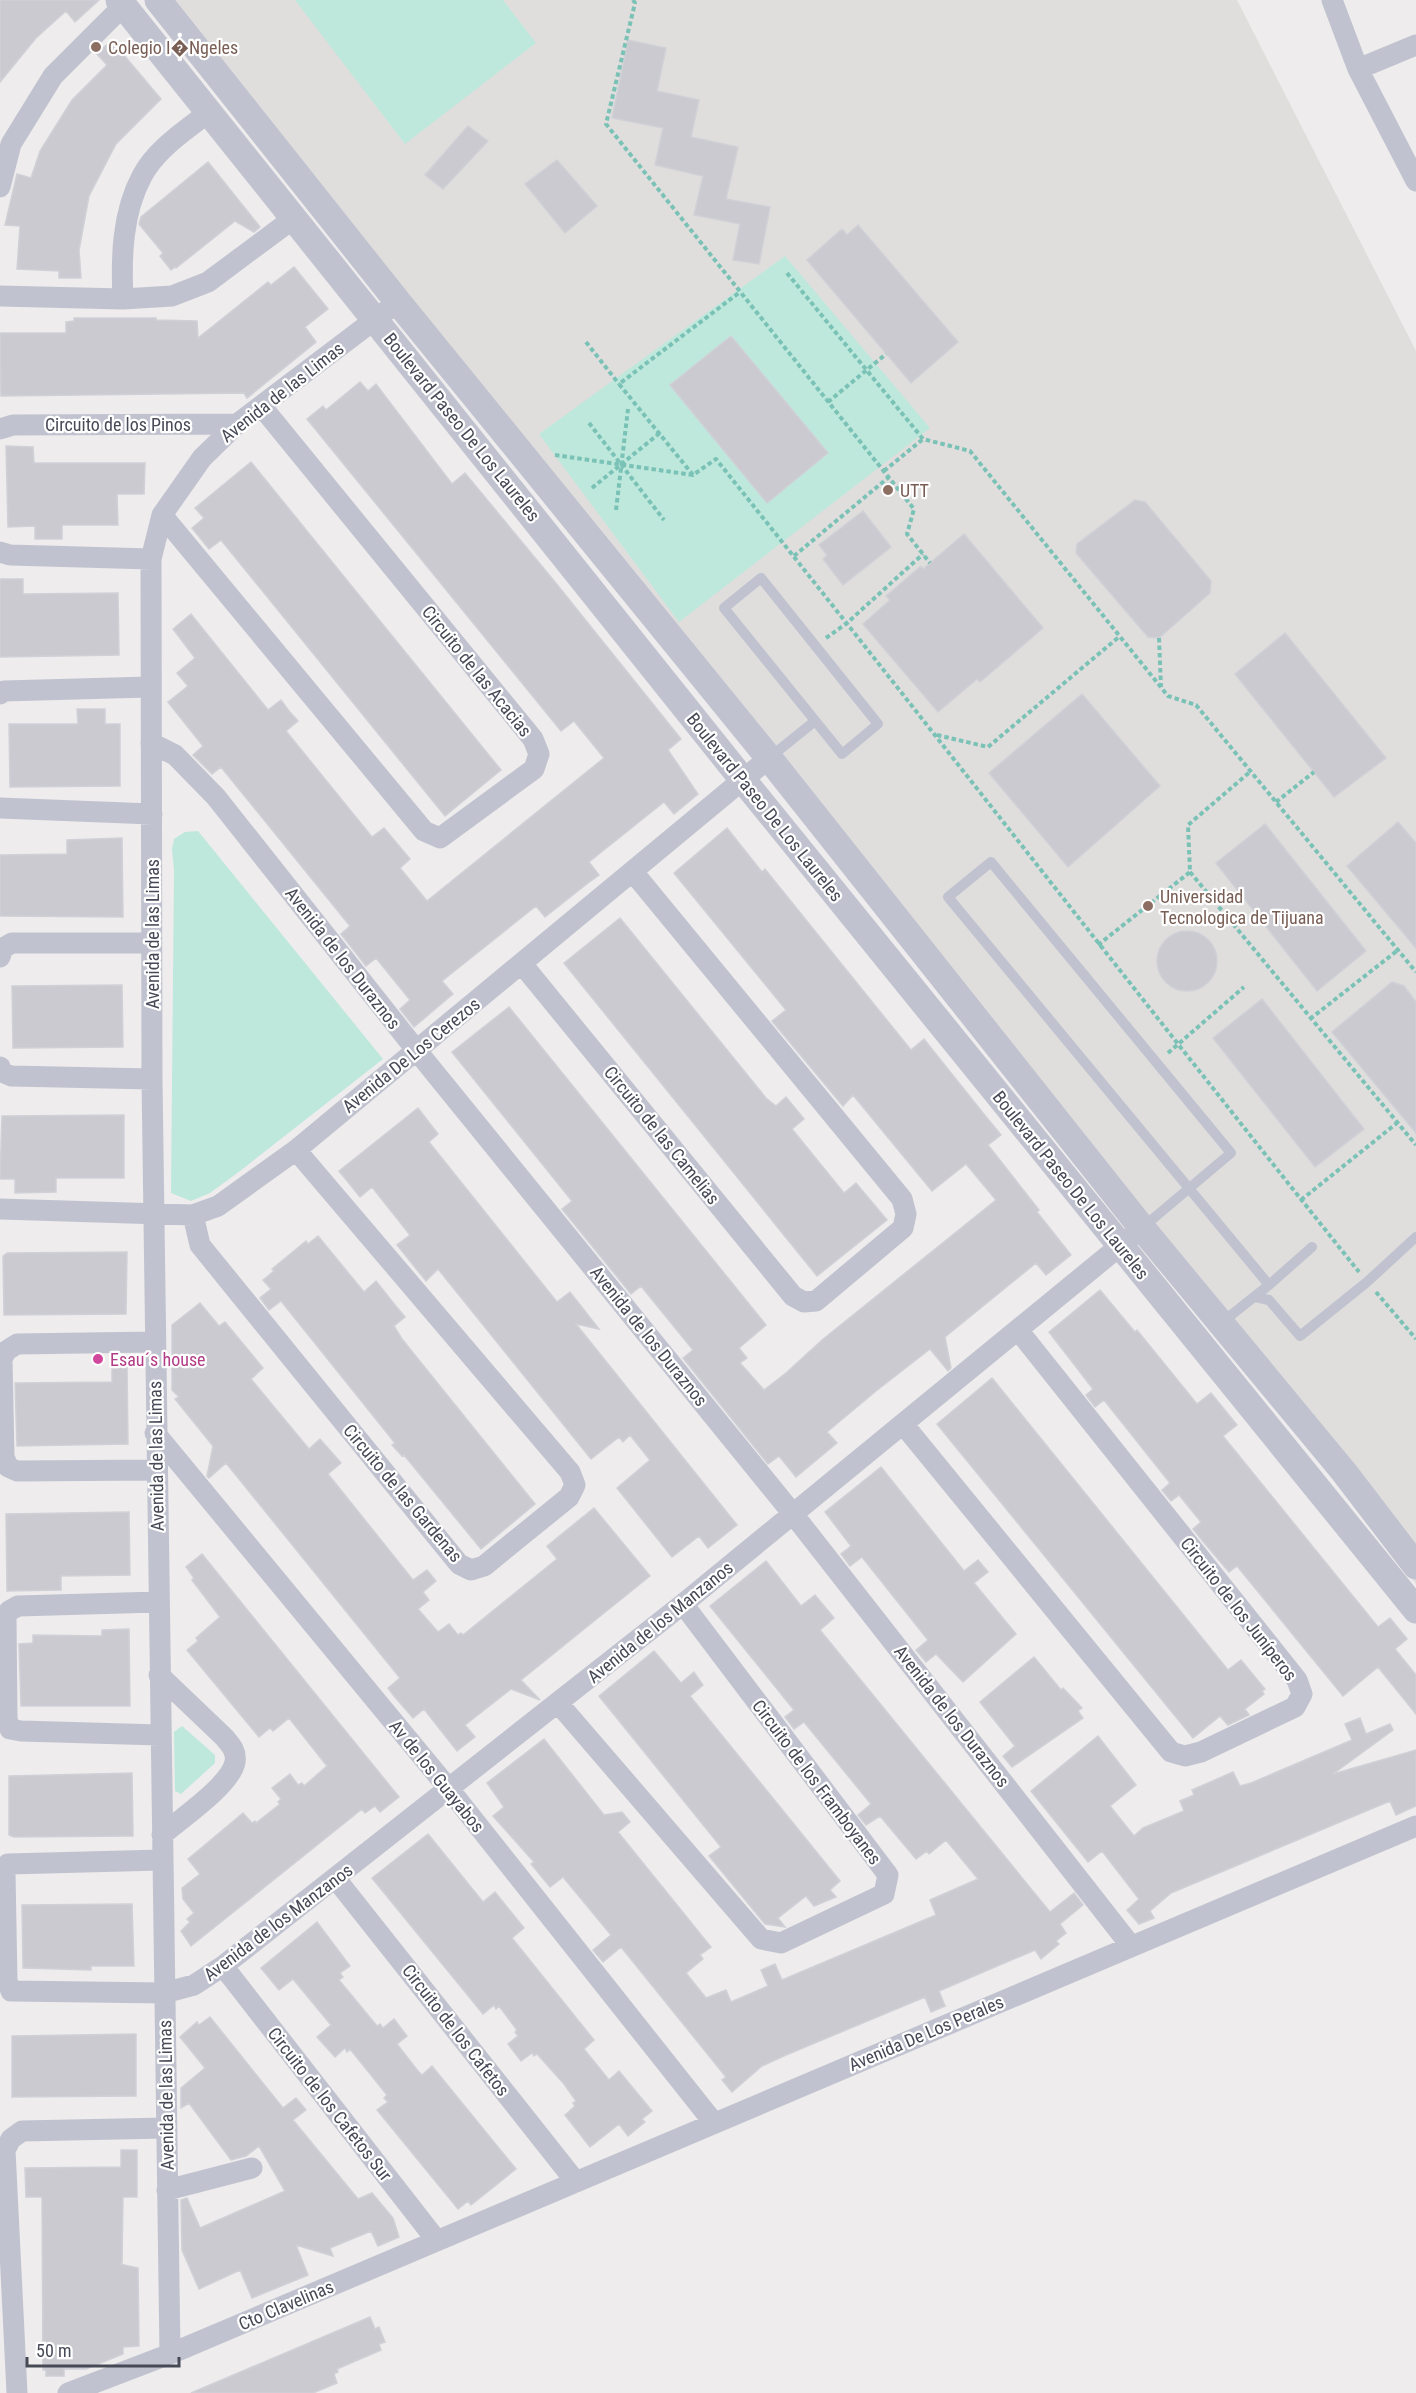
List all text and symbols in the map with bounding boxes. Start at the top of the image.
place label: Colegio I�Ngeles [108,34,238,59]
marker: Colegio I�Ngeles [89,40,103,54]
street label: Boulevard Paseo De Los Laureles [380,329,544,525]
street label: Avenida de las Limas [216,337,348,447]
street label: Circuito de los Pinos [45,414,191,435]
place label: UTT [900,480,929,501]
marker: UTT [881,483,895,497]
street label: Circuito de las Acacias [418,601,536,741]
street label: Boulevard Paseo De Los Laureles [683,709,847,905]
street label: Avenida de las Limas [142,859,163,1009]
street label: Avenida de los Duraznos [281,883,405,1033]
place label: Universidad Tecnologica de Tijuana [1160,886,1324,928]
marker: Universidad Tecnologica de Tijuana [1141,899,1155,913]
street label: Avenida De Los Cerezos [338,993,484,1117]
street label: Circuito de las Camelias [600,1062,724,1208]
street label: Boulevard Paseo De Los Laureles [989,1087,1153,1283]
street label: Avenida de los Duraznos [586,1262,712,1410]
place label: Esau´s house [110,1349,206,1370]
marker: Esau´s house [91,1352,105,1366]
street label: Avenida de las Limas [144,1381,168,1531]
street label: Circuito de las Gardenas [339,1420,467,1566]
street label: Circuito de los Juníperos [1176,1533,1302,1685]
street label: Avenida de los Manzanos [583,1557,737,1687]
street label: Avenida de los Duraznos [890,1641,1014,1791]
street label: Circuito de los Framboyanes [748,1695,886,1869]
street label: Av de los Guayabos [385,1715,489,1837]
street label: Avenida de los Manzanos [199,1859,357,1985]
street label: Circuito de los Cafetos [398,1960,514,2100]
street label: Avenida De Los Perales [845,1991,1007,2075]
street label: Avenida de las Limas [154,2020,178,2170]
street label: Circuito de los Cafetos Sur [264,2023,397,2185]
street label: Cto Clavelinas [235,2276,337,2334]
scale bar [27,2330,178,2368]
text: 50 m [36,2340,71,2361]

